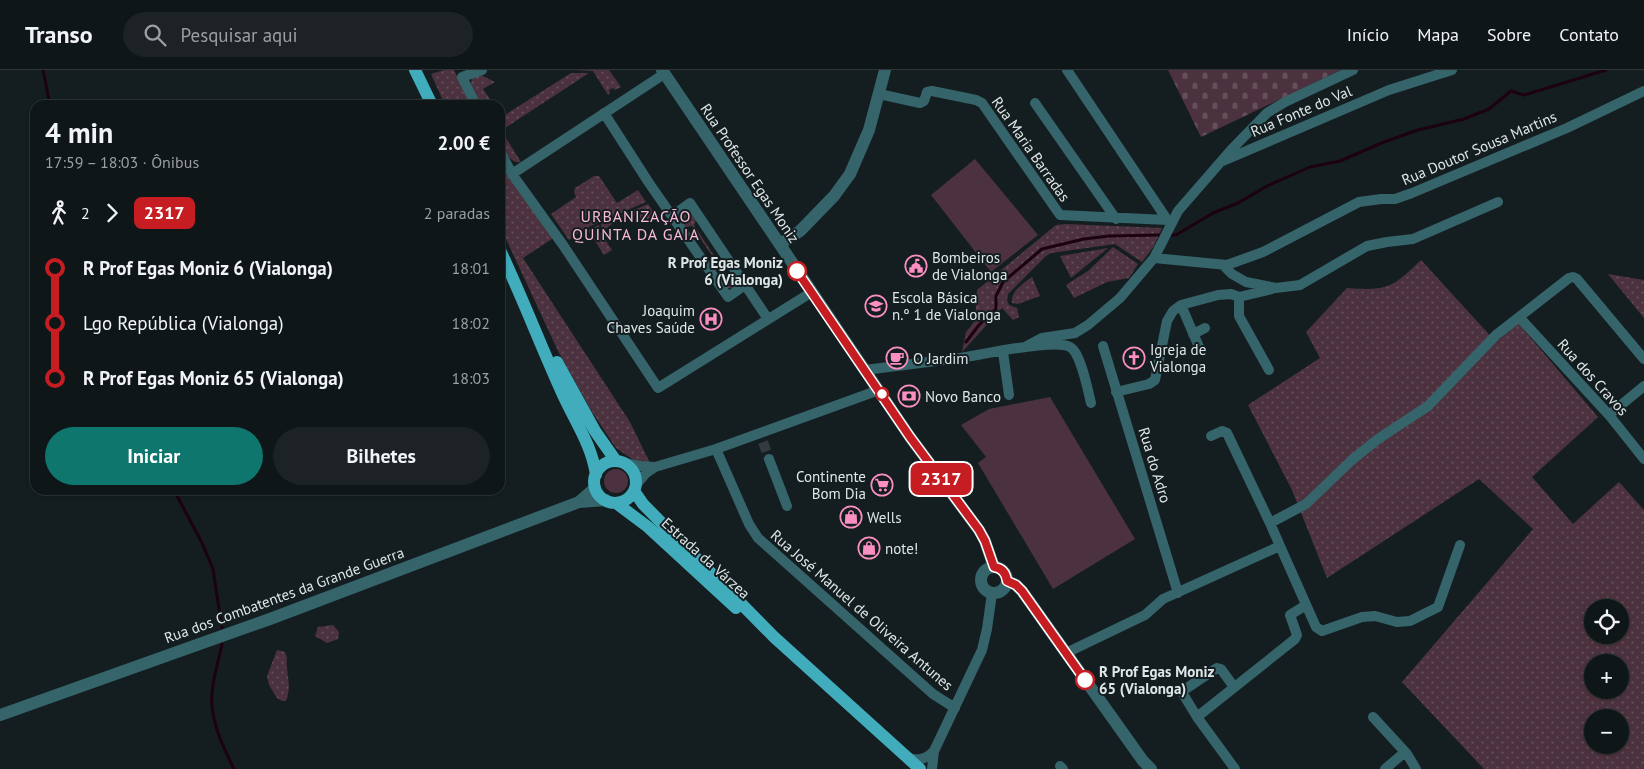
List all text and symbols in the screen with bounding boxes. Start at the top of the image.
search box [123,12,473,57]
text: Transo [25,19,93,50]
icon: search [141,21,169,49]
text: Pesquisar aqui [181,23,298,47]
text: Início [1347,23,1389,46]
text: Mapa [1417,23,1459,46]
text: Sobre [1487,23,1531,46]
text: Contato [1559,23,1619,46]
street label: Rua Fonte do Val [1248,81,1355,141]
street label: Rua Maria Barradas [988,93,1074,205]
street label: Rua Professor Egas Moniz [696,100,804,246]
street label: Rua Doutor Sousa Martins [1399,107,1559,189]
text: 4 min [45,114,113,151]
text: 2.00 € [437,131,490,155]
text: 17:59 – 18:03 · Ônibus [45,152,199,172]
icon: walk [45,199,73,227]
icon: forward [98,199,126,227]
text: 2317 [144,201,185,224]
text: 2 [81,203,90,223]
text: 2 paradas [424,203,490,223]
district label: URBANIZAÇÃO QUINTA DA GAIA [572,206,700,244]
place label: Bombeiros de Vialonga [932,248,1007,284]
place label: R Prof Egas Moniz 6 (Vialonga) [668,253,783,289]
public building icon: Bombeiros de Vialonga [904,254,928,278]
text: R Prof Egas Moniz 6 (Vialonga) [83,256,333,280]
text: 18:01 [452,258,490,278]
marker: R Prof Egas Moniz 6 (Vialonga) [787,261,807,281]
place label: Escola Básica n.º 1 de Vialonga [892,288,1001,324]
school or university icon: Escola Básica n.º 1 de Vialonga [864,294,888,318]
place label: Joaquim Chaves Saúde [607,301,695,337]
hospital icon: Joaquim Chaves Saúde [699,307,723,331]
text: Lgo República (Vialonga) [83,311,284,335]
text: 18:02 [452,313,490,333]
street label: Rua dos Cravos [1553,335,1633,419]
place label: Igreja de Vialonga [1149,340,1206,376]
cafe icon: O Jardim [885,346,909,370]
church icon: Igreja de Vialonga [1122,346,1146,370]
place label: O Jardim [913,349,968,368]
text: R Prof Egas Moniz 65 (Vialonga) [83,366,344,390]
text: 18:03 [452,368,490,388]
bank icon: Novo Banco [897,384,921,408]
unlabelled marker [875,387,889,401]
place label: Novo Banco [925,387,1001,406]
street label: Rua do Adro [1135,425,1175,505]
button: Iniciar [45,427,263,485]
button: Bilhetes [273,427,490,485]
line badge: 2317 [906,463,976,495]
place label: Continente Bom Dia [796,467,866,503]
text: 2317 [921,467,961,490]
supermarket icon: Continente Bom Dia [870,473,894,497]
shop icon: Wells [839,505,863,529]
place label: Wells [867,508,902,527]
street label: Estrada da Várzea [658,513,754,603]
street label: Rua José Manuel de Oliveira Antunes [767,526,957,694]
shop icon: note! [857,536,881,560]
place label: note! [885,539,918,558]
street label: Rua dos Combatentes da Grande Guerra [161,543,407,647]
map controls [1584,599,1629,754]
button: locate [1584,599,1629,644]
button: + [1584,654,1629,699]
place label: R Prof Egas Moniz 65 (Vialonga) [1099,662,1214,698]
marker: R Prof Egas Moniz 65 (Vialonga) [1075,670,1095,690]
button: − [1584,709,1629,754]

